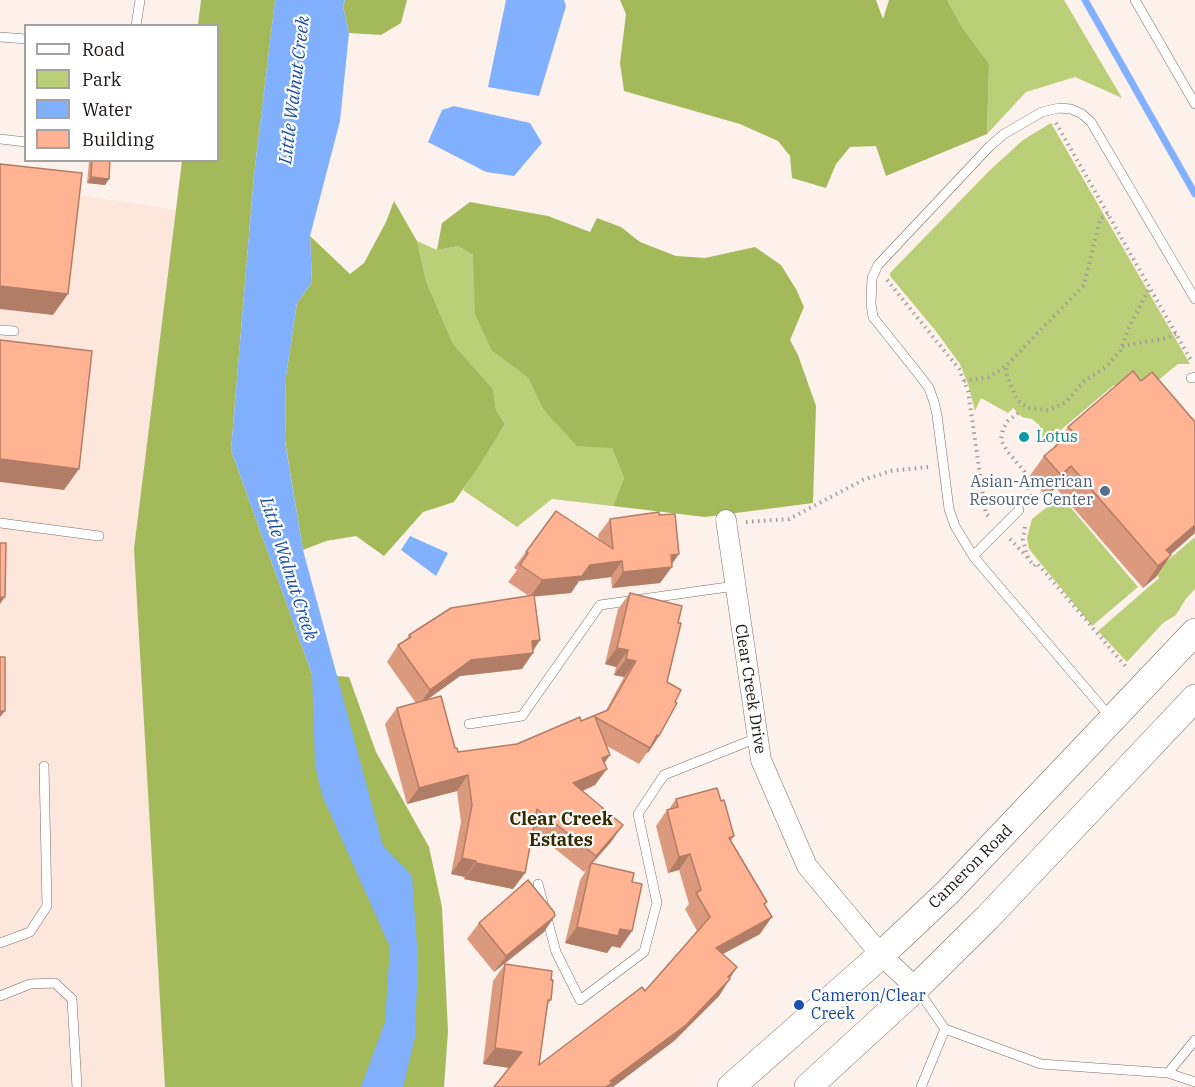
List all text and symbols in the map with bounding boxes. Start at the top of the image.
water label: Little Walnut Creek [275,15,315,165]
legend [24,24,219,162]
text: Road [82,38,125,61]
text: Park [82,68,121,91]
text: Water [82,98,132,121]
text: Building [82,128,154,151]
place label: Lotus [1036,427,1078,447]
marker: Lotus [1017,430,1031,444]
place label: Asian-American Resource Center [969,472,1093,510]
marker: Asian-American Resource Center [1098,484,1112,498]
water label: Little Walnut Creek [255,495,321,643]
street label: Clear Creek Drive [730,623,770,755]
district label: Clear Creek Estates [509,809,613,852]
street label: Cameron Road [925,821,1017,913]
place label: Cameron/Clear Creek [811,986,926,1024]
marker: Cameron/Clear Creek [792,998,806,1012]

